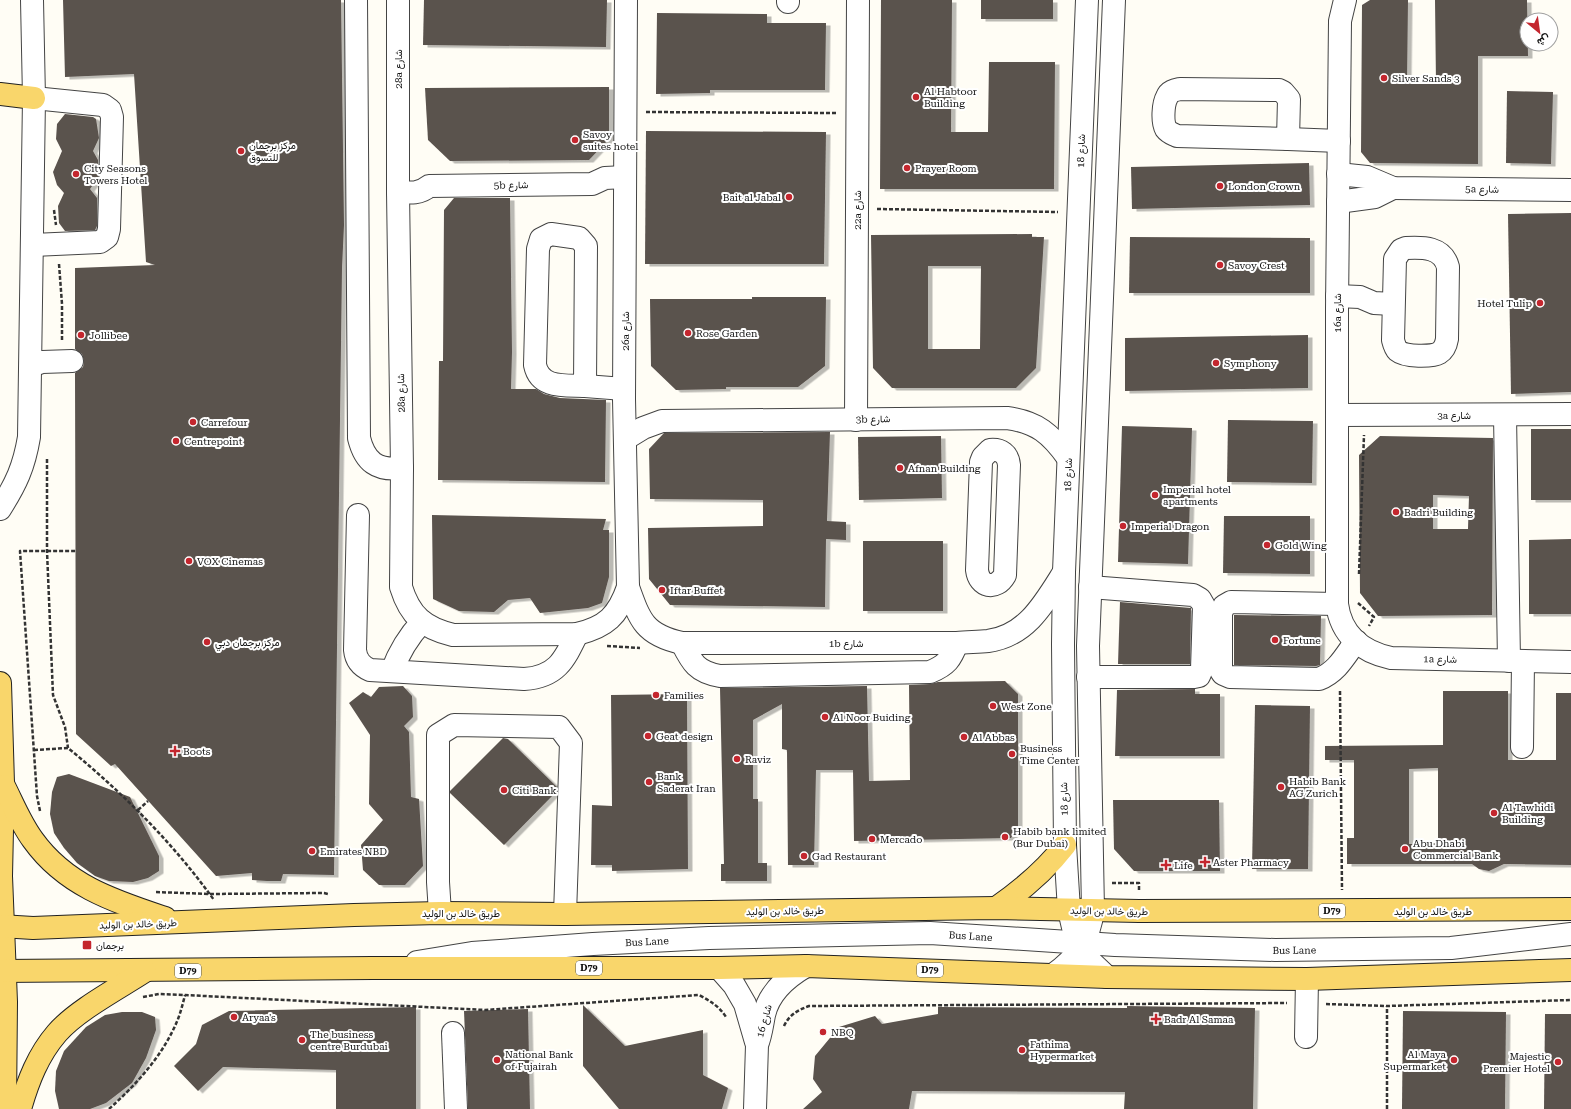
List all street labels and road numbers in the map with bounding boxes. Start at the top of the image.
street label: 28a شارع [393,49,405,89]
street label: شارع 18 [1075,134,1088,168]
street label: 5b شارع [494,179,529,192]
street label: 5a شارع [1465,183,1499,196]
street label: 22a شارع [852,190,864,230]
street label: 16a شارع [1332,293,1344,333]
street label: 26a شارع [620,311,632,351]
street label: 28a شارع [395,373,408,413]
street label: 3a شارع [1437,410,1471,422]
street label: 3b شارع [856,413,891,426]
street label: شارع 18 [1062,458,1075,492]
street label: 1b شارع [829,638,863,650]
street label: 1a شارع [1423,653,1457,666]
street label: شارع 18 [1058,782,1071,816]
road number: D79 [1319,904,1345,918]
street label: طريق خالد بن الوليد [746,905,825,918]
street label: طريق خالد بن الوليد [1070,905,1149,918]
street label: طريق خالد بن الوليد [1394,906,1472,918]
street label: طريق خالد بن الوليد [422,908,500,920]
street label: طريق خالد بن الوليد [99,917,178,932]
street label: Bus Lane [948,929,993,943]
street label: Bus Lane [625,935,670,948]
street label: Bus Lane [1272,944,1317,956]
road number: D79 [576,961,602,975]
road number: D79 [917,963,943,977]
road number: D79 [175,964,201,978]
street label: شارع 16 [754,1003,775,1039]

